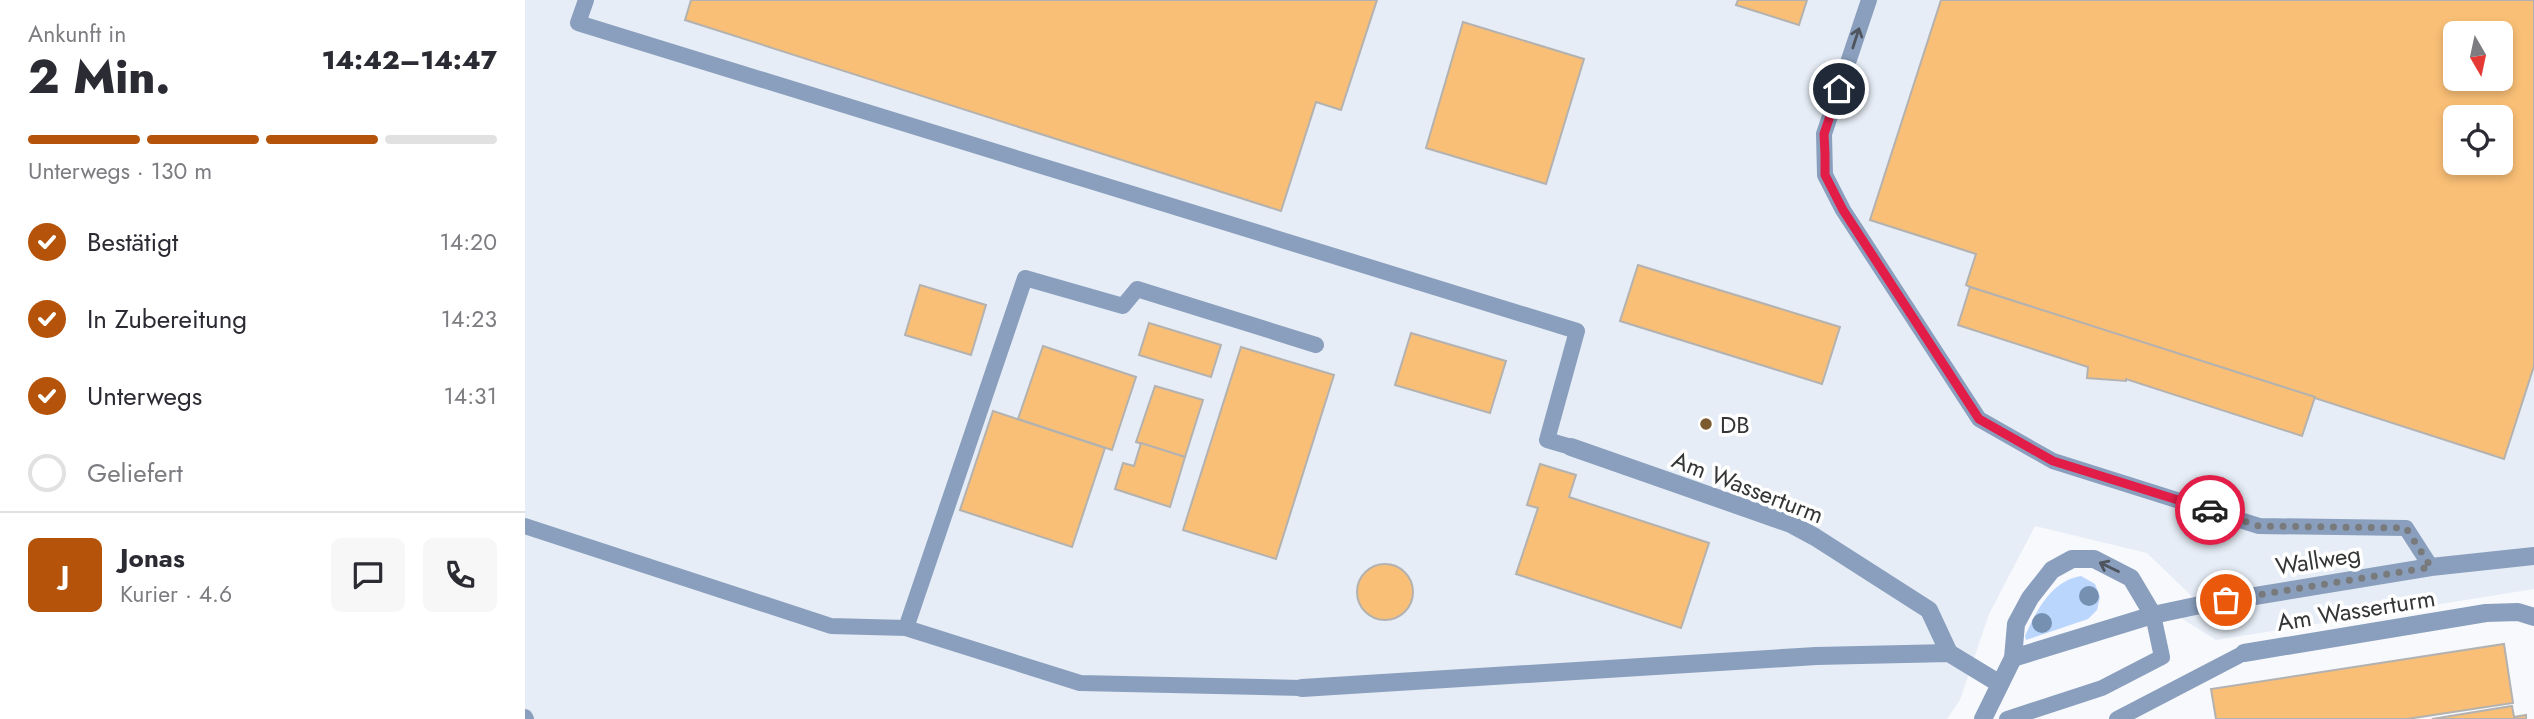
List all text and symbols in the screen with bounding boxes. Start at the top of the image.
text: Ankunft in [28,17,126,51]
north arrow [2443,21,2513,91]
map controls [2443,21,2513,175]
one-way arrow [1850,27,1863,49]
text: 14:42–14:47 [322,41,497,79]
text: 2 Min. [28,44,170,110]
pin [1809,59,1869,119]
icon: home [1820,70,1858,108]
button: locate [2443,105,2513,175]
text: Unterwegs · 130 m [28,154,212,188]
icon: check [28,223,66,261]
text: Bestätigt [87,223,178,261]
text: 14:20 [439,225,497,259]
icon: check [28,300,66,338]
text: In Zubereitung [87,300,247,338]
text: 14:23 [441,302,497,336]
icon: check [28,377,66,415]
text: Unterwegs [87,377,202,415]
text: 14:31 [443,379,497,413]
place label: DB [1720,407,1750,442]
marker: DB [1698,416,1714,432]
street label: Am Wasserturm [1667,442,1829,532]
text: Geliefert [87,454,183,492]
courier [2175,475,2245,545]
icon: car [2191,491,2229,529]
street label: Wallweg [2273,536,2363,584]
button: chat [331,538,405,612]
button: phone [423,538,497,612]
text: Jonas [120,539,185,577]
text: J [61,556,69,594]
one-way arrow [2099,559,2120,573]
pin [2196,570,2256,630]
text: Kurier · 4.6 [120,577,232,611]
street label: Am Wasserturm [2274,580,2438,640]
icon: bag [2207,581,2245,619]

